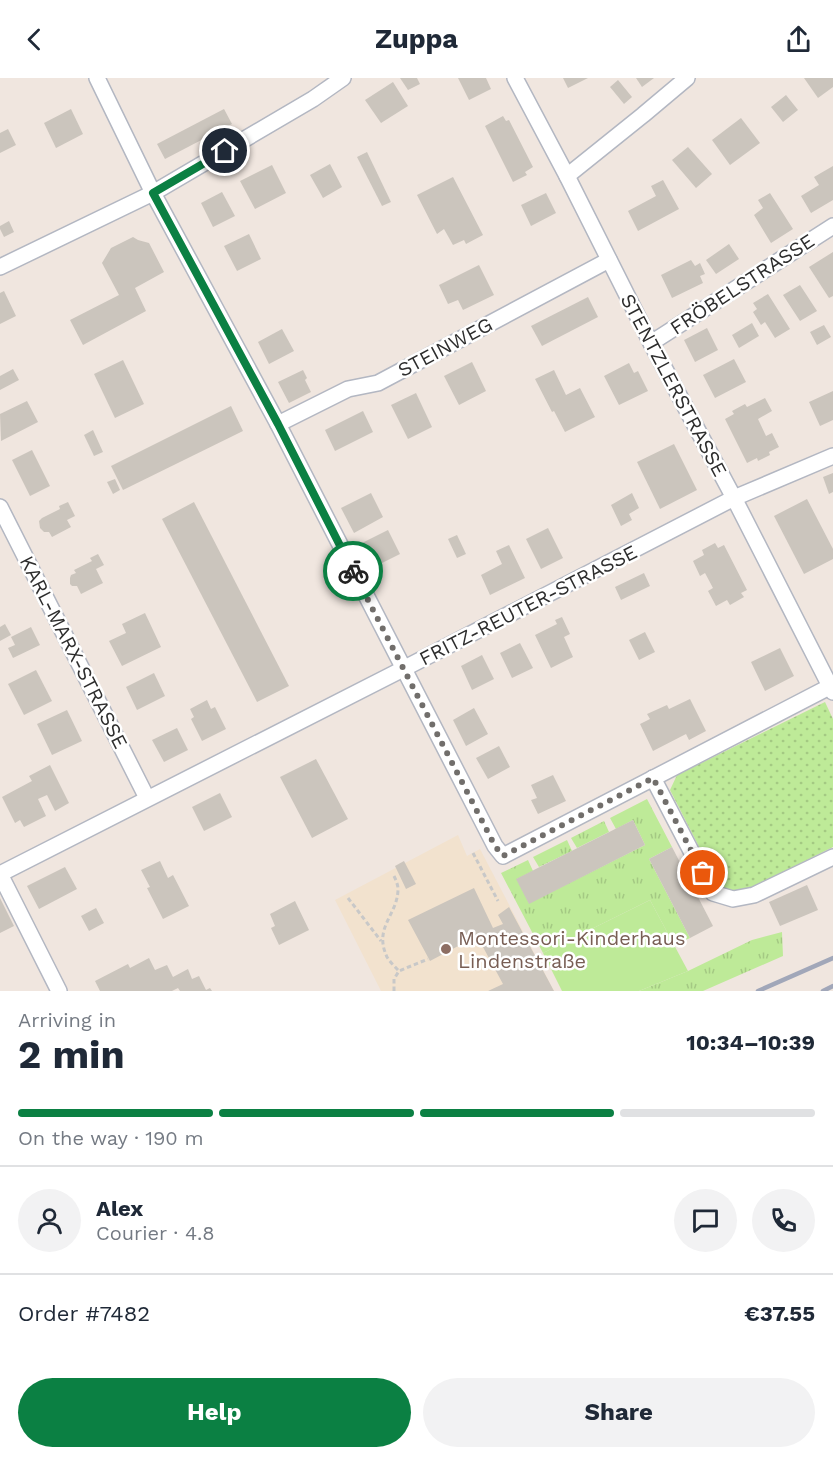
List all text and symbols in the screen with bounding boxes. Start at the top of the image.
icon: back [18,23,51,56]
text: Zuppa [375,23,458,55]
icon: share [782,23,815,56]
pin [199,125,250,176]
icon: home [208,134,241,167]
street label: FRÖBELSTRASSE [665,228,819,340]
street label: STENTZLERSTRASSE [616,290,732,480]
street label: STEINWEG [394,312,496,382]
street label: FRITZ-REUTER-STRASSE [415,540,641,670]
courier [323,541,383,601]
street label: KARL-MARX-STRASSE [15,552,133,752]
icon: bike [337,555,370,588]
pin [677,847,728,898]
icon: bag [686,856,719,889]
place label: Montessori-Kinderhaus Lindenstraße [458,926,685,973]
marker: Montessori-Kinderhaus Lindenstraße [439,942,453,956]
text: Arriving in [18,1008,116,1032]
text: 10:34–10:39 [686,1030,815,1055]
text: 2 min [18,1032,125,1077]
text: On the way · 190 m [18,1126,204,1150]
button: person [18,1189,81,1252]
button: chat [674,1189,737,1252]
button: phone [752,1189,815,1252]
text: Alex [96,1196,143,1221]
text: Courier · 4.8 [96,1221,215,1245]
text: Order #7482 [18,1301,150,1326]
text: €37.55 [744,1301,815,1326]
button: Help [18,1378,411,1447]
button: Share [423,1378,815,1447]

